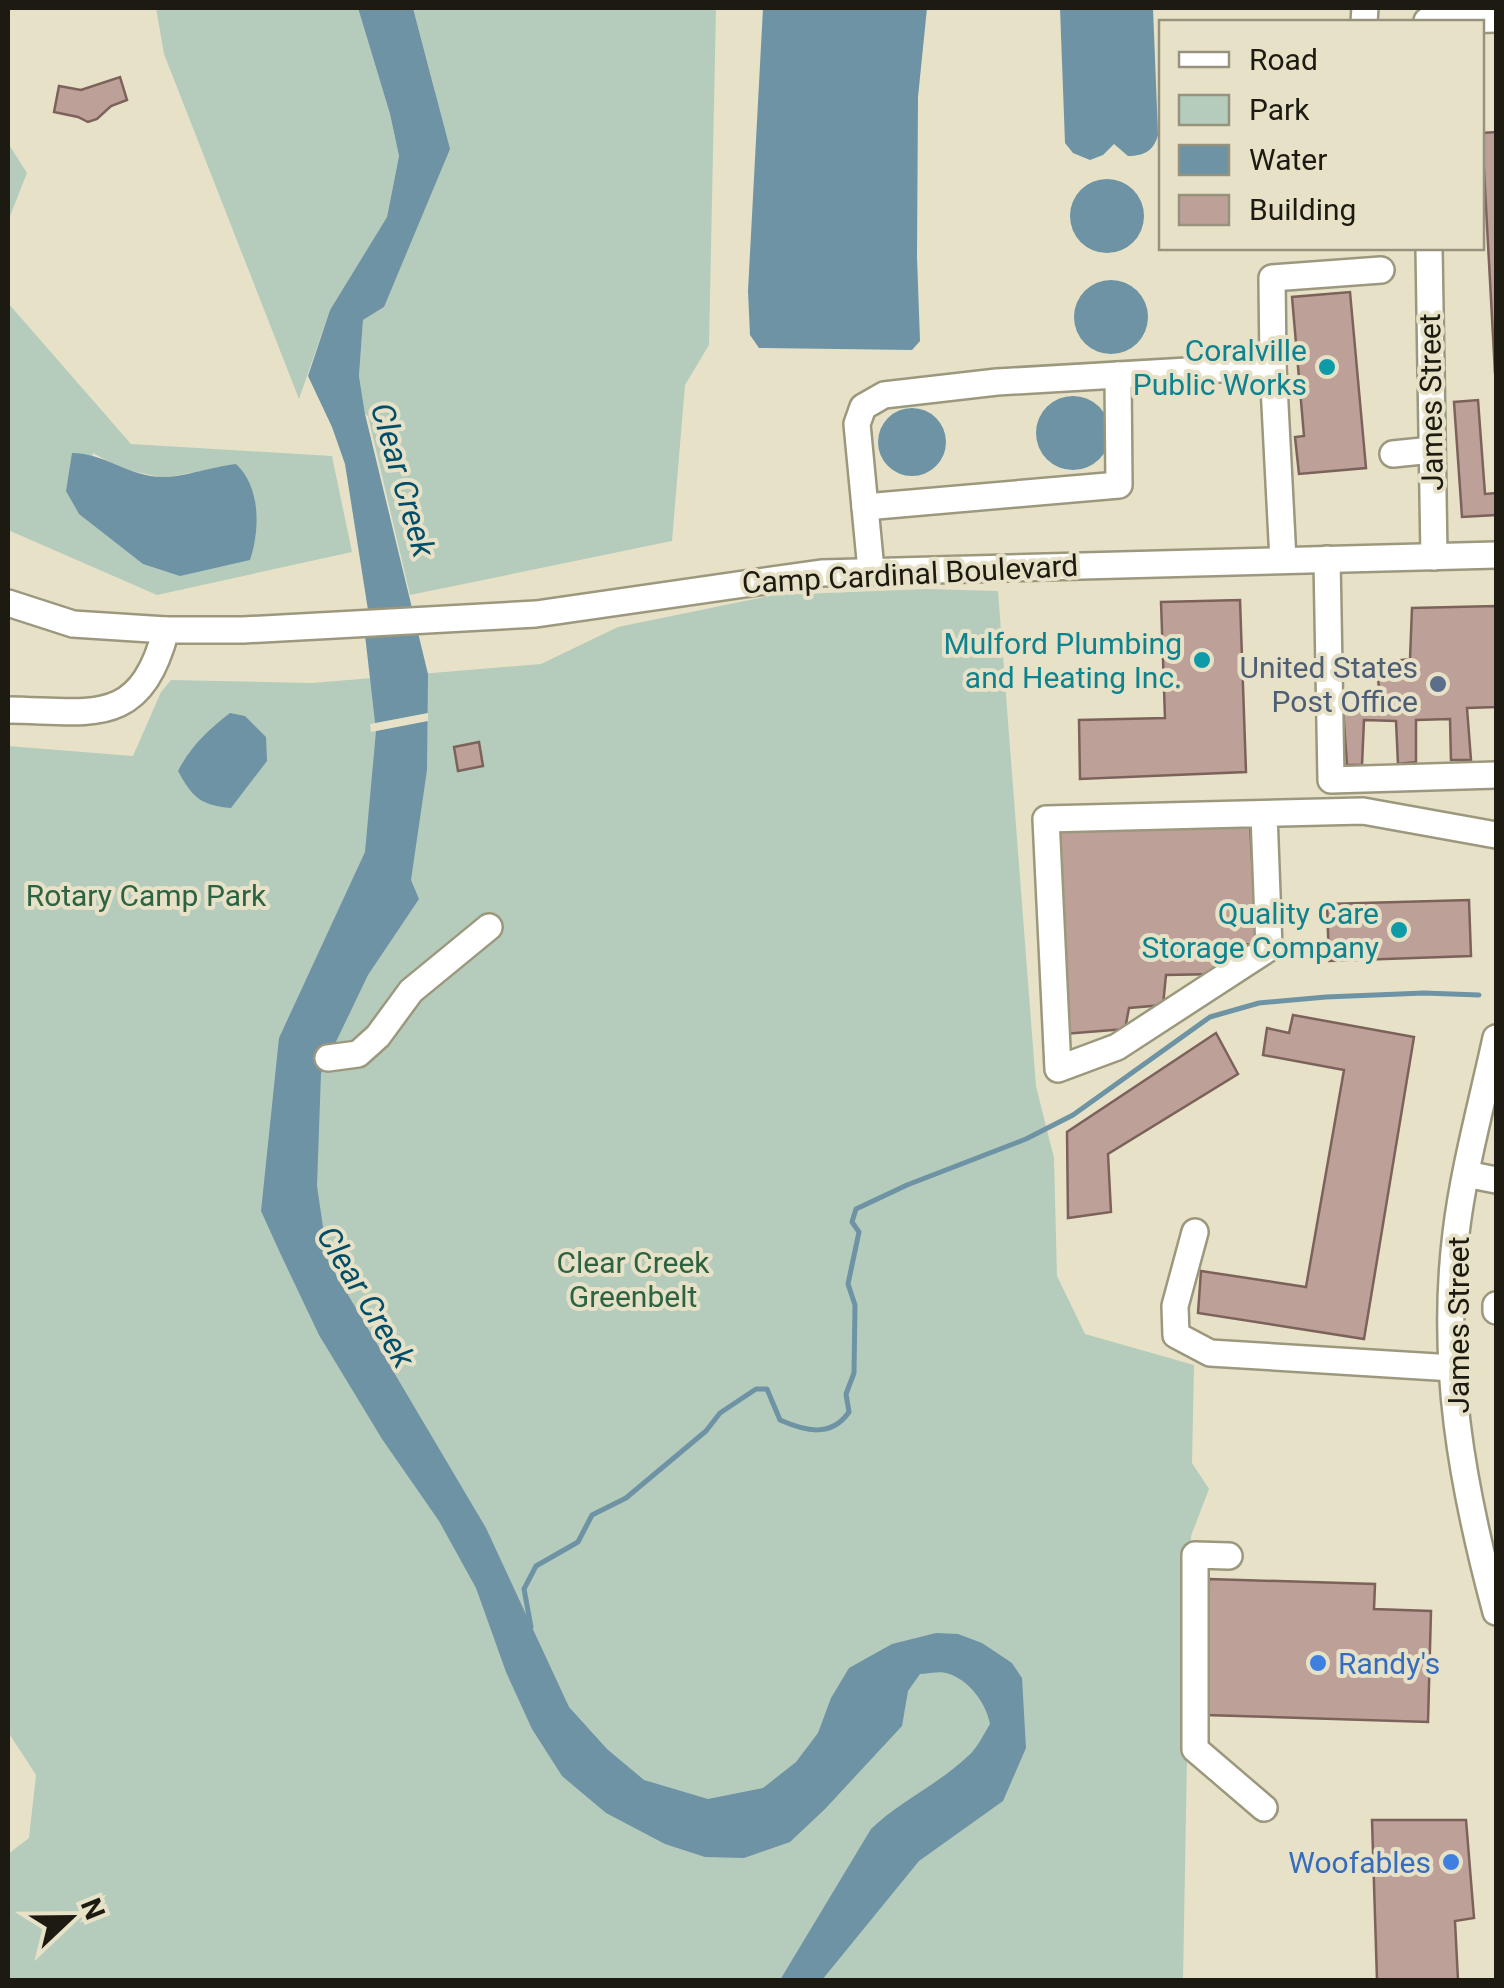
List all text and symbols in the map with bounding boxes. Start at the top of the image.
legend [1159,20,1484,250]
text: Road [1249,42,1318,77]
text: Park [1249,92,1310,127]
text: Water [1249,142,1327,177]
text: Building [1249,192,1356,227]
street label: James Street [1412,313,1450,491]
place label: Coralville Public Works [1133,333,1307,402]
marker: Coralville Public Works [1316,356,1338,378]
water label: Clear Creek [363,399,443,563]
street label: Camp Cardinal Boulevard [741,548,1079,600]
place label: Mulford Plumbing and Heating Inc. [944,626,1182,695]
marker: Mulford Plumbing and Heating Inc. [1191,649,1213,671]
place label: United States Post Office [1239,650,1418,719]
marker: United States Post Office [1427,673,1449,695]
park label: Rotary Camp Park [26,878,267,913]
place label: Quality Care Storage Company [1142,896,1379,965]
marker: Quality Care Storage Company [1388,919,1410,941]
water label: Clear Creek [309,1219,424,1376]
street label: James Street [1441,1236,1476,1414]
park label: Clear Creek Greenbelt [556,1245,710,1314]
place label: Randy's [1338,1646,1440,1681]
marker: Randy's [1307,1652,1329,1674]
place label: Woofables [1288,1845,1431,1880]
marker: Woofables [1440,1851,1462,1873]
north arrow [20,1868,120,1968]
text: N [74,1893,112,1924]

